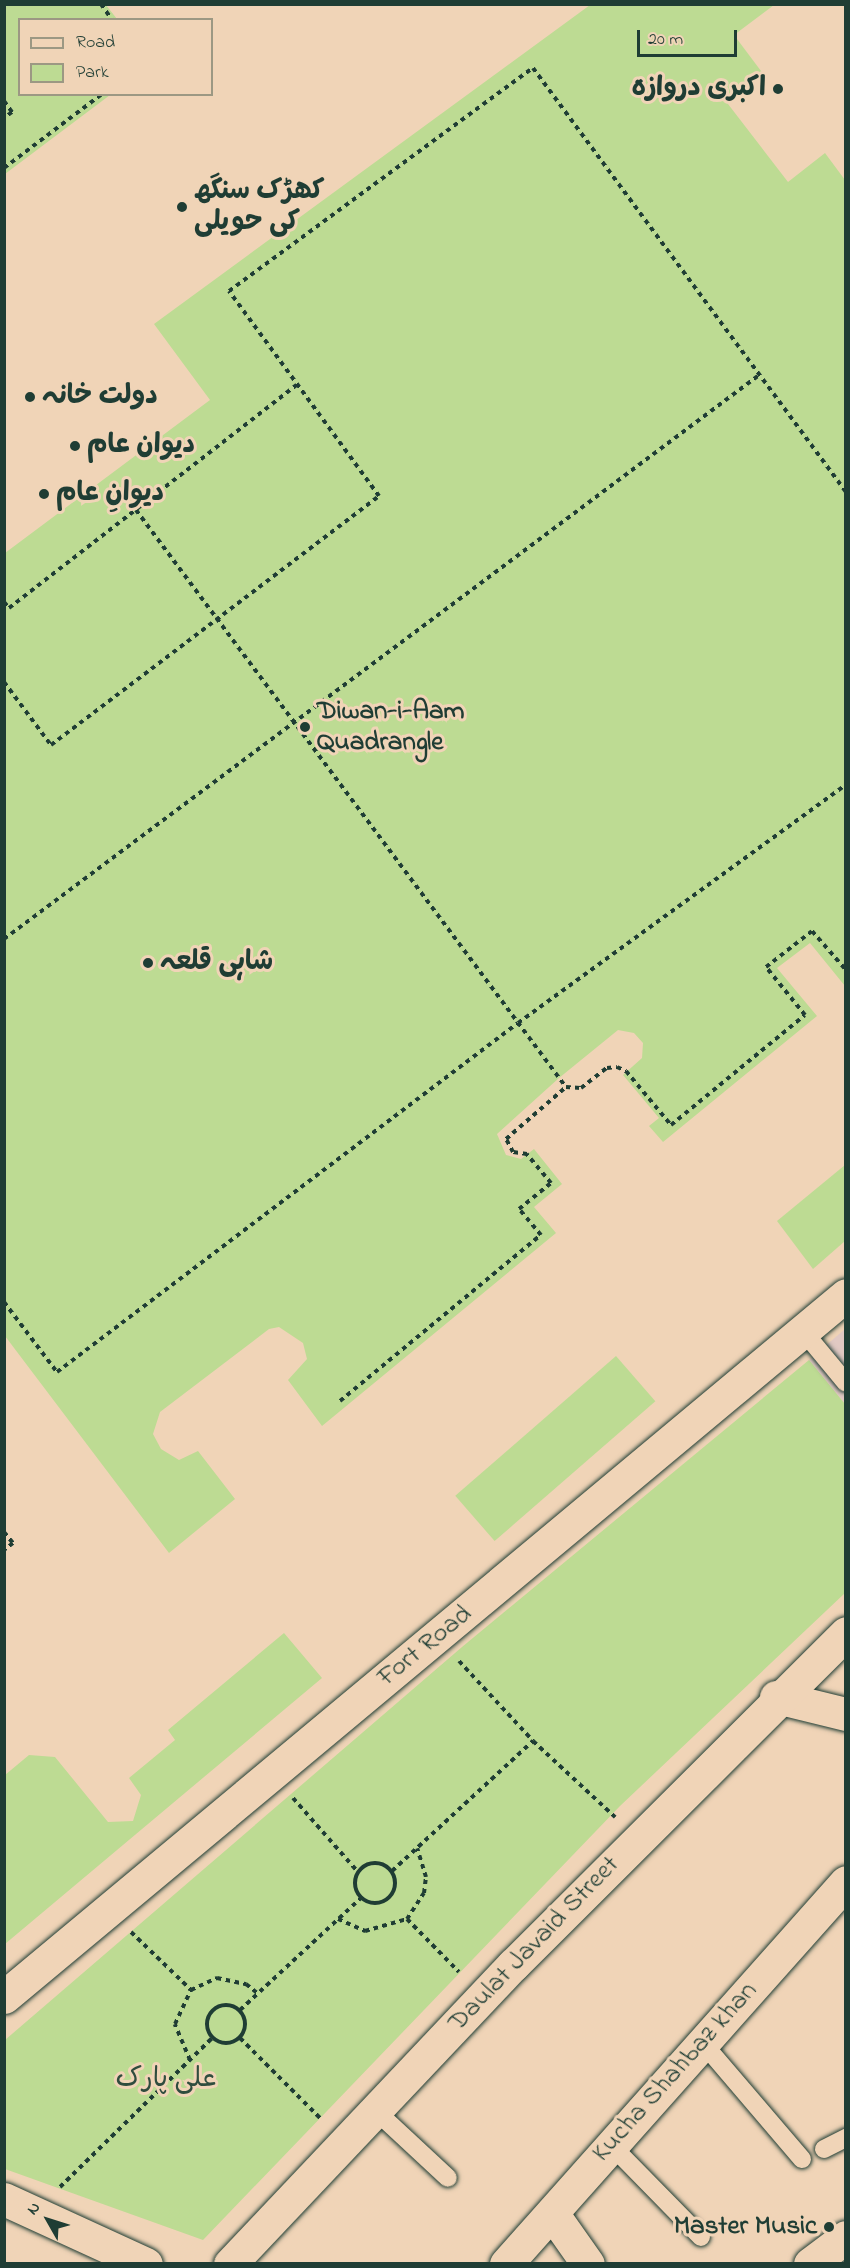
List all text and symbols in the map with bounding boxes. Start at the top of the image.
legend [18,18,213,96]
scale bar [640,18,740,56]
text: 20 m [648,27,683,53]
text: Road [76,30,115,56]
text: Park [76,60,109,86]
place label: اکبری دروازہ [631,73,766,105]
marker: اکبری دروازہ [771,82,785,96]
place label: کھڑک سنگھ کی حویلی [194,175,324,238]
marker: کھڑک سنگھ کی حویلی [175,200,189,214]
place label: دولت خانہ [42,381,158,413]
marker: دولت خانہ [23,390,37,404]
place label: دیوان عام [87,430,195,462]
marker: دیوان عام [68,439,82,453]
place label: دیوانِ عام [56,478,164,510]
marker: دیوانِ عام [37,487,51,501]
place label: Diwan-i-Aam Quadrangle [317,695,465,758]
marker: Diwan-i-Aam Quadrangle [298,720,312,734]
place label: شاہی قلعہ [160,947,273,979]
marker: شاہی قلعہ [141,956,155,970]
street label: Fort Road [371,1598,479,1694]
street label: Daulat Javaid Street [442,1849,626,2039]
street label: Kucha Shahbaz khan [585,1975,765,2169]
park label: علی پارک [115,2064,217,2096]
north arrow [18,2190,78,2250]
text: N [21,2197,47,2220]
place label: Master Music [674,2211,817,2243]
marker: Master Music [822,2220,836,2234]

